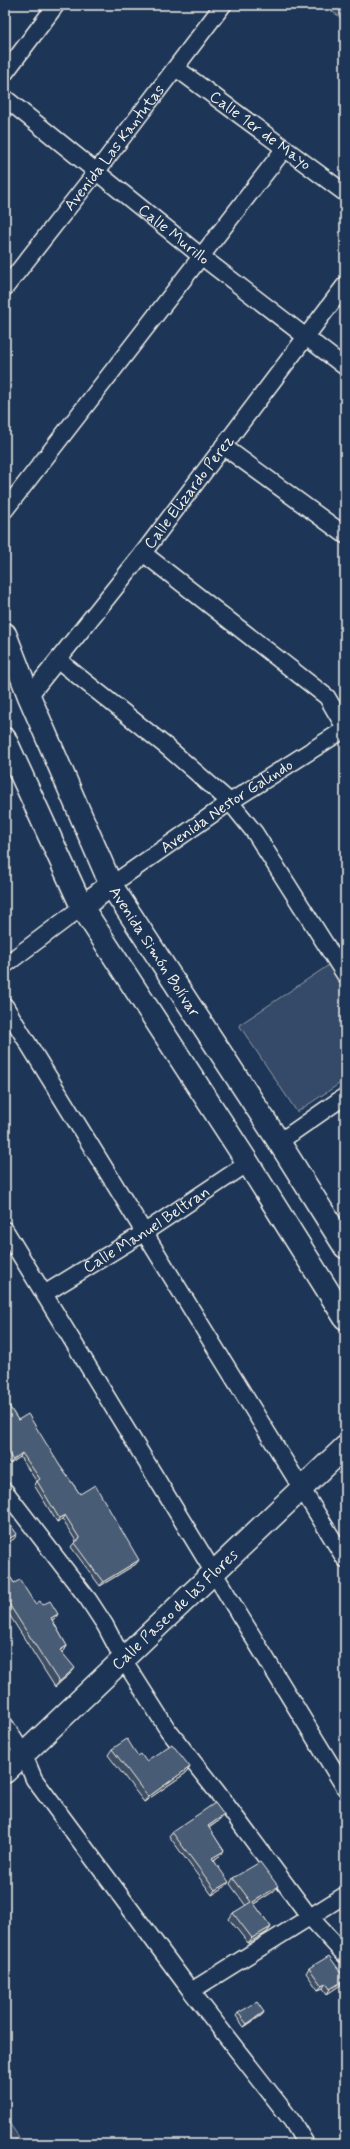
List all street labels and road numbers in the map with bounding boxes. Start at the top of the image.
street label: Avenida Las Kantutas [59,80,170,215]
street label: Calle 1er de Mayo [205,86,316,175]
street label: Calle Murillo [134,199,214,270]
street label: Calle Elizardo Perez [139,431,238,553]
street label: Avenida Nestor Galindo [156,754,297,858]
street label: Avenida Simón Bolívar [104,882,205,1021]
street label: Calle Manuel Beltran [79,1181,214,1278]
street label: Calle Paseo de las Flores [107,1544,242,1675]

